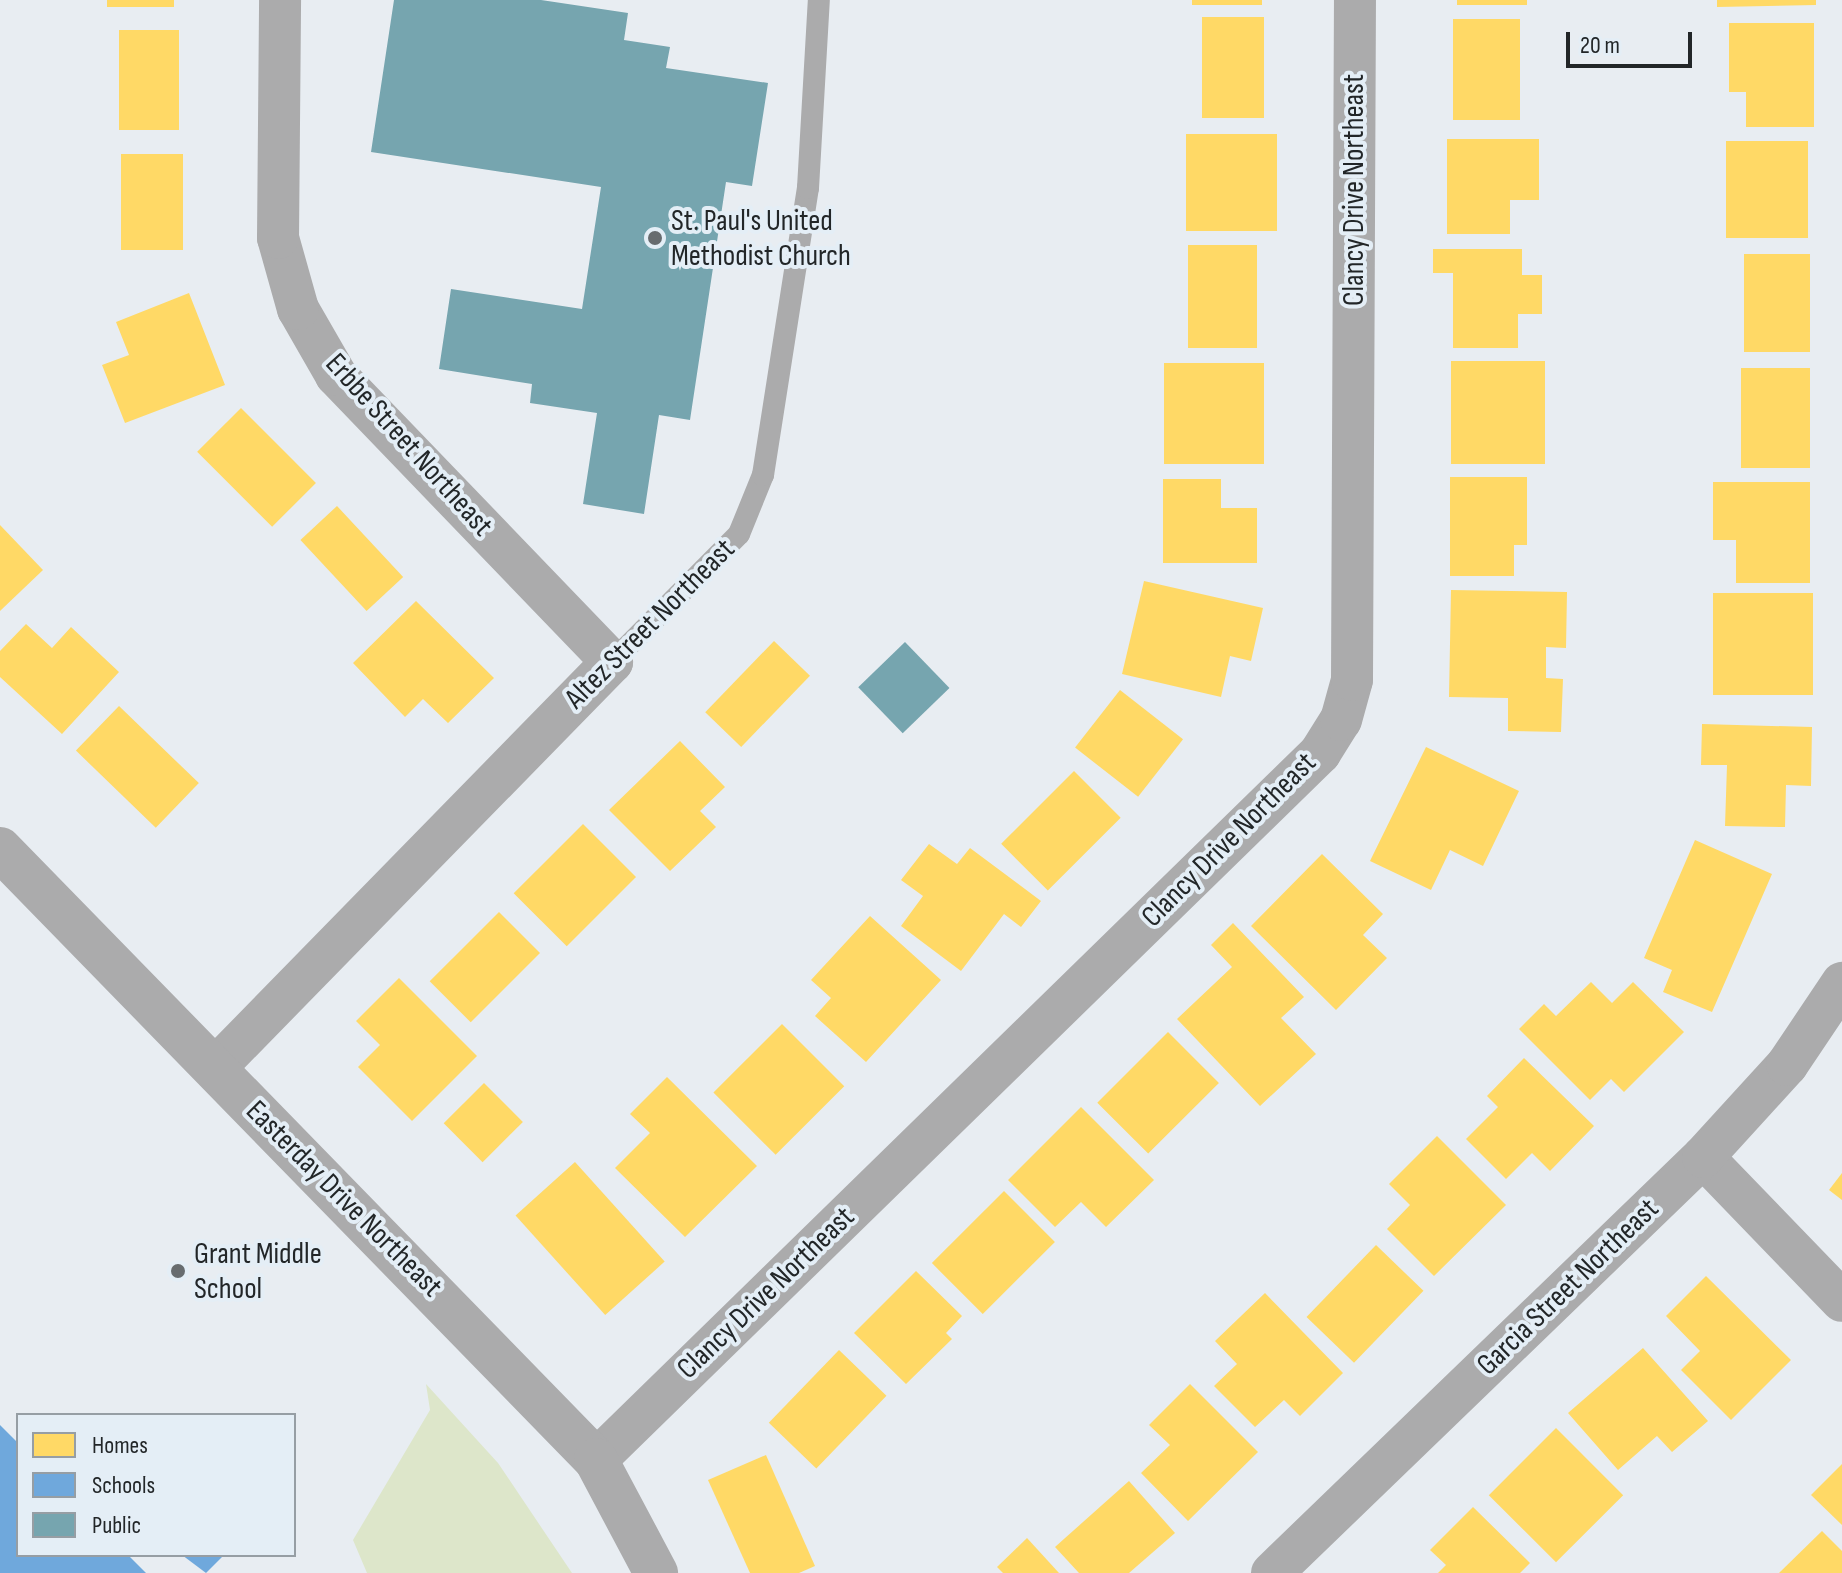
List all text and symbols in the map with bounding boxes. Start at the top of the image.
scale bar [1570,16,1696,66]
text: 20 m [1580,31,1620,60]
street label: Clancy Drive Northeast [1336,74,1372,306]
place label: St. Paul's United Methodist Church [671,203,851,274]
marker: St. Paul's United Methodist Church [646,229,664,247]
street label: Erbbe Street Northeast [318,346,500,544]
street label: Altez Street Northeast [557,531,743,717]
street label: Clancy Drive Northeast [1134,745,1324,935]
street label: Easterday Drive Northeast [238,1093,450,1305]
street label: Garcia Street Northeast [1470,1191,1666,1383]
street label: Clancy Drive Northeast [670,1199,862,1387]
place label: Grant Middle School [194,1236,322,1306]
marker: Grant Middle School [169,1262,187,1280]
legend [16,1413,296,1557]
text: Homes [92,1431,148,1460]
text: Schools [92,1471,155,1500]
text: Public [92,1511,141,1540]

